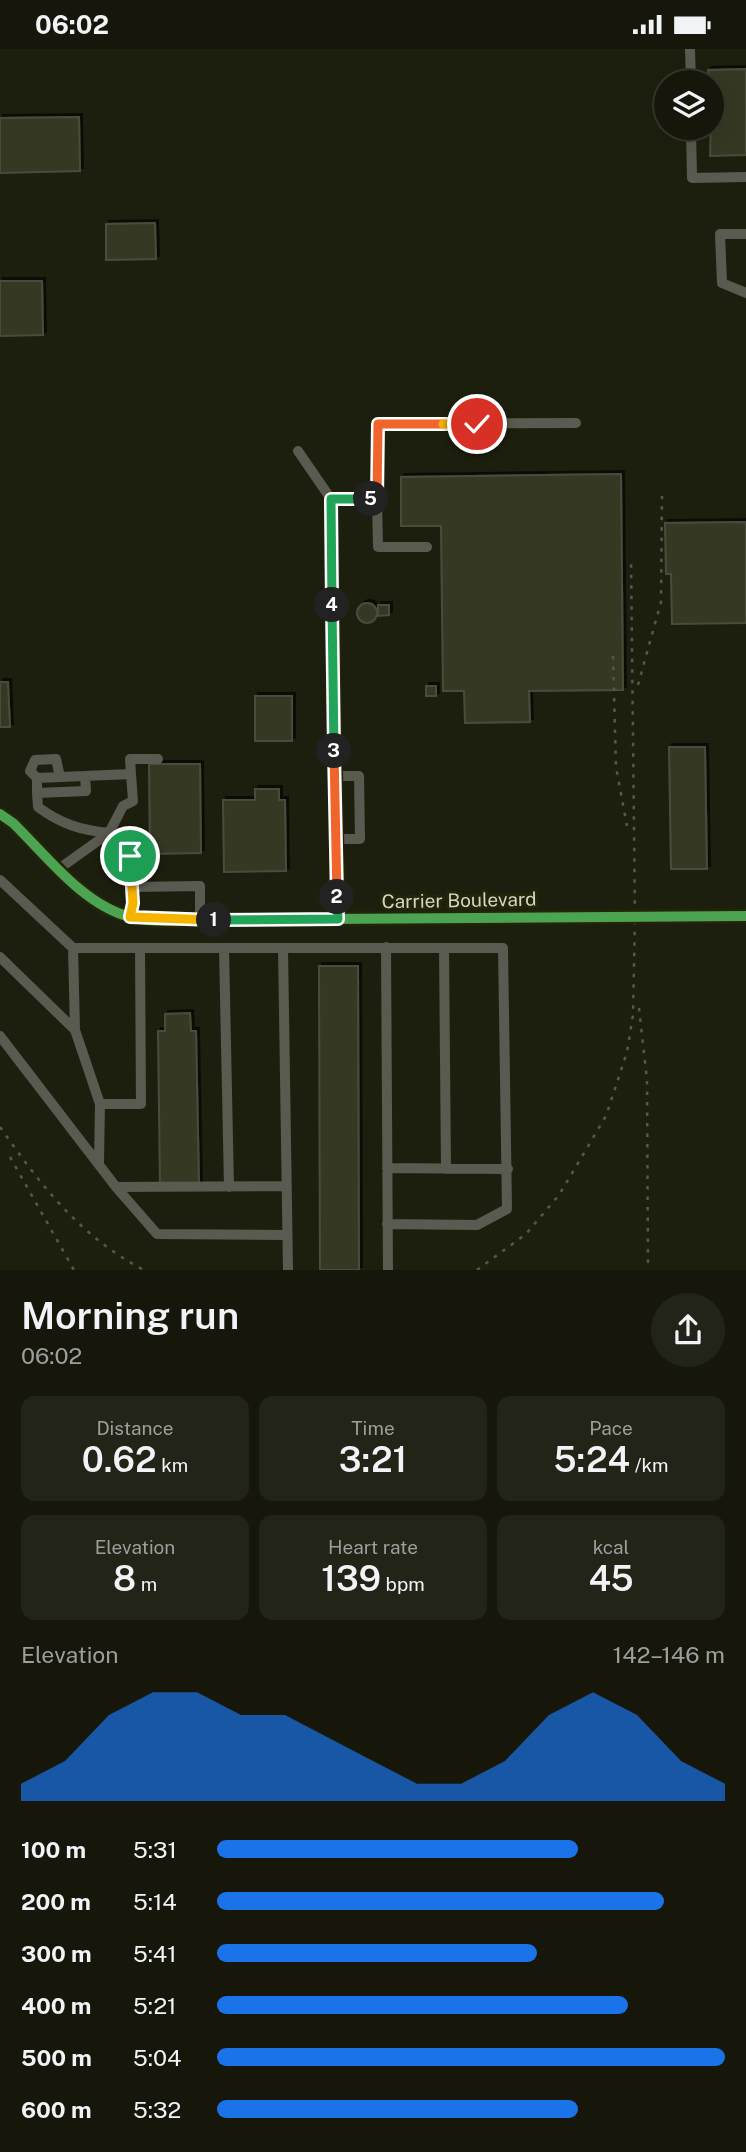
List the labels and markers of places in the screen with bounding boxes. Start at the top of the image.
pin [447,394,507,454]
pin: 5 [354,482,388,517]
pin: 4 [314,587,350,623]
pin: 3 [316,733,352,769]
pin [100,826,160,886]
pin: 2 [320,879,354,915]
pin: 1 [196,903,232,937]

